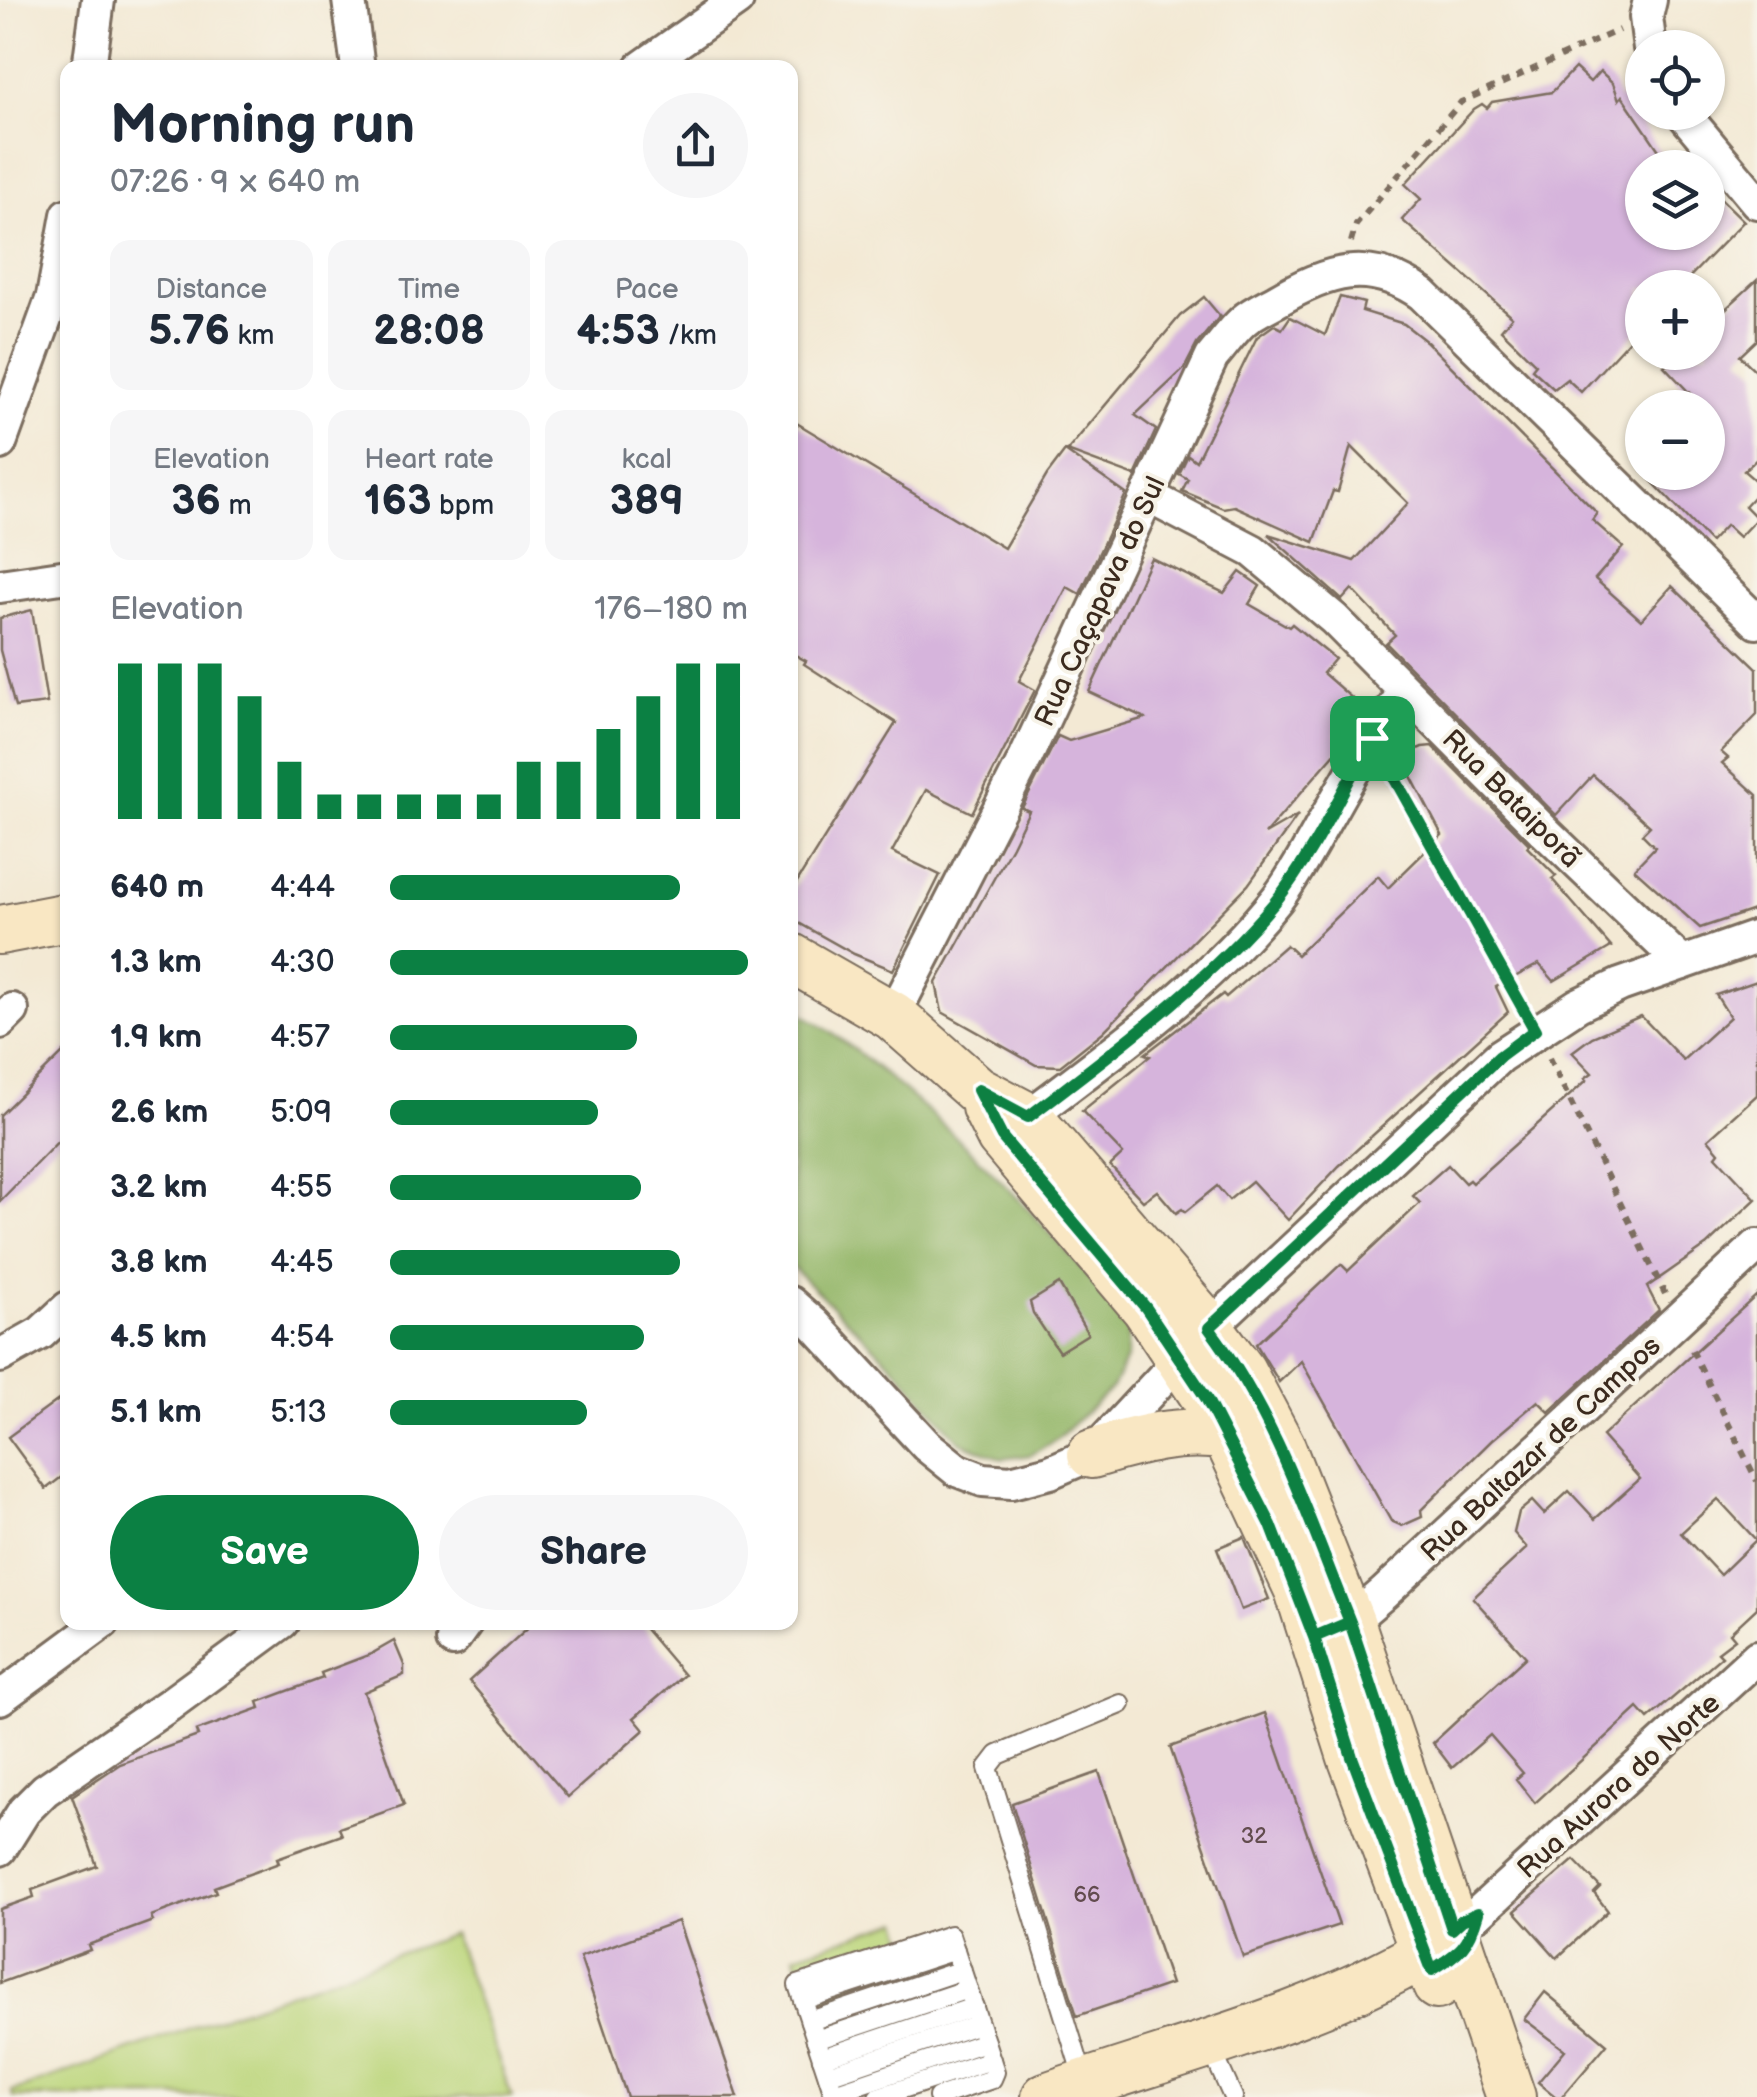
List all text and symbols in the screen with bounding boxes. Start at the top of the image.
map controls [1625,30,1725,490]
button: locate [1625,30,1725,130]
text: Morning run [110,92,415,159]
button: share [643,93,748,198]
button: layers [1625,150,1725,250]
text: 07:26 · 9 × 640 m [110,163,360,202]
button: + [1625,270,1725,370]
text: Distance [155,273,267,306]
text: Time [398,273,460,306]
text: Pace [615,273,679,306]
text: 5.76 [148,306,230,357]
text: 28:08 [373,306,485,357]
text: 4:53 [576,306,660,357]
text: km [230,319,274,352]
text: /km [660,319,717,352]
button: − [1625,390,1725,490]
text: Elevation [153,443,270,476]
text: Heart rate [364,443,494,476]
text: kcal [622,443,672,476]
street label: Rua Caçapava do Sul [1028,472,1173,732]
text: 36 [171,476,221,527]
text: 163 [364,476,431,527]
text: 389 [609,476,684,527]
text: m [221,489,252,522]
text: bpm [431,489,494,522]
text: Elevation [110,590,243,629]
text: 176–180 m [594,590,748,629]
pin [1330,696,1415,781]
icon: arrive [1345,711,1400,766]
street label: Rua Bataiporã [1435,723,1587,875]
text: 640 m [110,868,204,907]
text: 4:44 [270,868,335,907]
text: 1.3 km [110,943,202,982]
text: 4:30 [270,943,334,982]
text: 1.9 km [110,1018,202,1057]
text: 4:57 [270,1018,330,1057]
text: 2.6 km [110,1093,208,1132]
text: 5:09 [270,1093,332,1132]
text: 3.2 km [110,1168,208,1207]
text: 4:55 [270,1168,333,1207]
text: 3.8 km [110,1243,208,1282]
text: 4:45 [270,1243,334,1282]
text: 4.5 km [110,1318,207,1357]
text: 4:54 [270,1318,334,1357]
street label: Rua Baltazar de Campos [1414,1329,1668,1569]
text: 5.1 km [110,1393,202,1432]
text: 5:13 [270,1393,327,1432]
button: Save [110,1495,419,1610]
button: Share [439,1495,748,1610]
street label: Rua Aurora do Norte [1511,1687,1727,1886]
house number: 32 [1241,1823,1267,1850]
house number: 66 [1074,1882,1100,1909]

